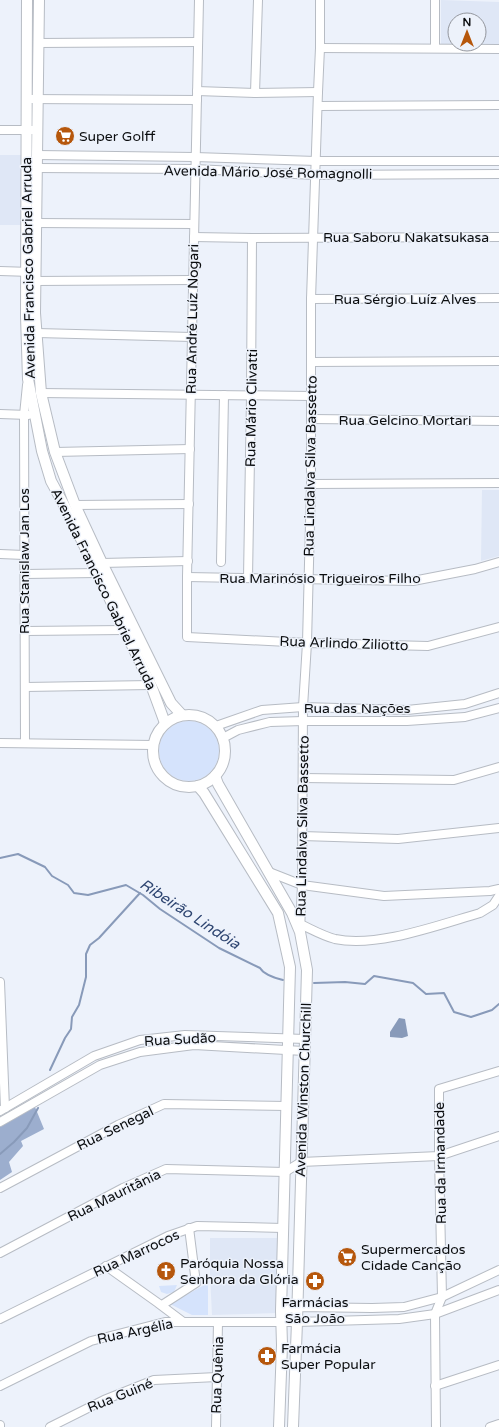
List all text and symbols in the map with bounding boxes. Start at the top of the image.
north arrow [447,12,487,52]
text: N [463,16,471,29]
supermarket icon: Super Golff [54,125,76,147]
place label: Super Golff [79,128,155,145]
street label: Avenida Francisco Gabriel Arruda [18,157,39,379]
street label: Avenida Mário José Romagnolli [163,162,373,183]
street label: Rua Saboru Nakatsukasa [323,229,489,246]
street label: Rua André Luíz Nogari [183,244,202,394]
street label: Rua Sérgio Luíz Alves [334,291,477,308]
street label: Rua Mário Clivatti [242,349,261,467]
street label: Rua Lindalva Silva Bassetto [300,375,321,557]
street label: Rua Gelcino Mortari [339,412,471,429]
street label: Avenida Francisco Gabriel Arruda [47,486,160,693]
street label: Rua Stanislaw Jan Los [16,488,33,634]
street label: Rua Marinósio Trigueiros Filho [219,570,421,587]
street label: Rua Arlindo Ziliotto [279,633,409,654]
street label: Rua das Nações [304,700,411,717]
street label: Rua Lindalva Silva Bassetto [292,735,313,917]
water label: Ribeirão Lindóia [137,875,244,953]
street label: Avenida Winston Churchill [292,1003,315,1178]
street label: Rua Sudão [144,1029,217,1050]
street label: Rua da Irmandade [431,1102,450,1224]
street label: Rua Senegal [74,1103,156,1154]
street label: Rua Mauritânia [65,1165,164,1225]
street label: Rua Marrocos [90,1226,182,1281]
place label: Supermercados Cidade Canção [361,1241,466,1274]
supermarket icon: Supermercados Cidade Canção [336,1246,358,1268]
place label: Paróquia Nossa Senhora da Glória [180,1255,299,1288]
church icon: Paróquia Nossa Senhora da Glória [155,1260,177,1282]
pharmacy icon: Farmácias São João [304,1270,326,1292]
place label: Farmácias São João [282,1294,349,1327]
street label: Rua Argélia [96,1315,175,1348]
street label: Rua Quênia [208,1336,227,1414]
place label: Farmácia Super Popular [281,1340,376,1373]
pharmacy icon: Farmácia Super Popular [256,1345,278,1367]
street label: Rua Guiné [85,1375,155,1416]

